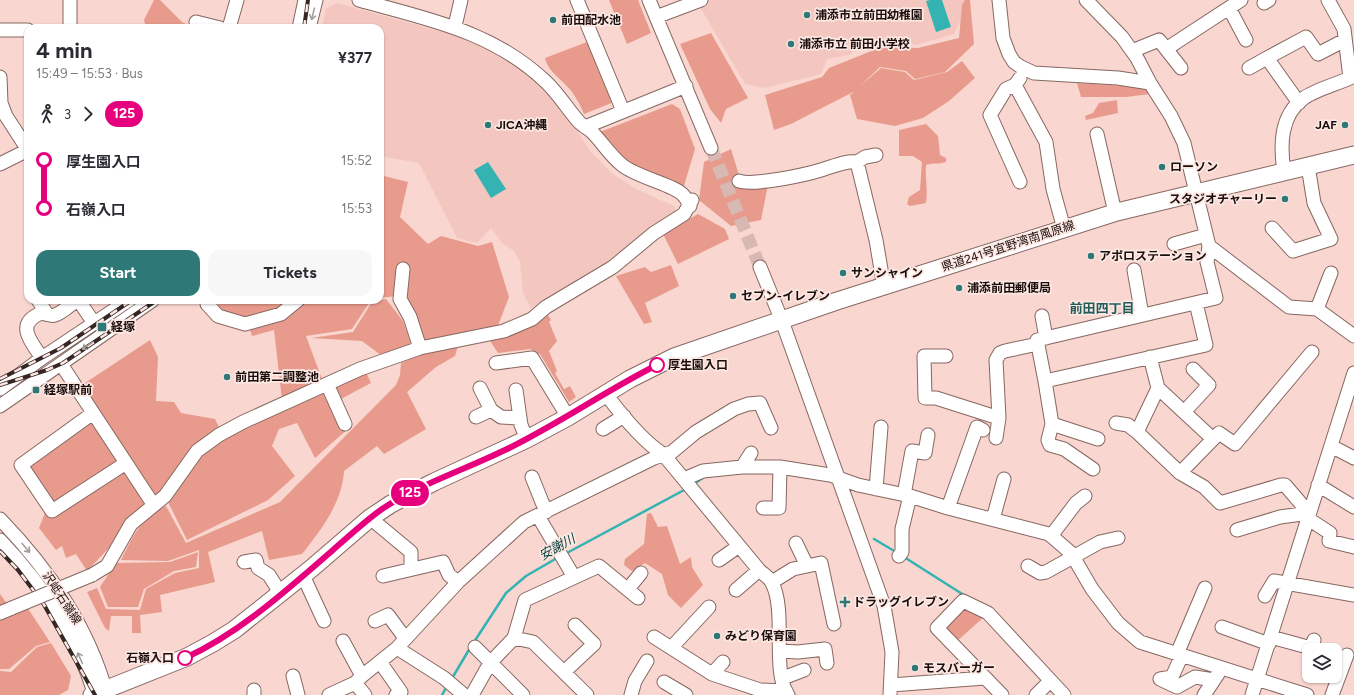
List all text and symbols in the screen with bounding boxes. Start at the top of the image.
one-way arrow [308,7,316,20]
place label: 浦添市立前田幼稚園 [815,8,923,22]
marker: 浦添市立前田幼稚園 [802,10,812,20]
place label: 前田配水池 [561,13,621,27]
marker: 前田配水池 [548,15,558,25]
text: 4 min [36,37,93,64]
place label: 浦添市立 前田小学校 [799,37,910,51]
marker: 浦添市立 前田小学校 [786,39,796,49]
text: ¥377 [338,49,372,67]
text: 15:49 – 15:53 · Bus [36,66,143,81]
icon: walk [36,103,58,125]
icon: forward [77,103,99,125]
text: 125 [113,105,135,122]
text: 3 [64,107,71,122]
place label: JICA沖縄 [496,118,547,132]
place label: JAF [1315,118,1337,132]
marker: JICA沖縄 [483,120,493,130]
marker: JAF [1340,120,1350,130]
text: 厚生園入口 [66,153,141,171]
text: 15:52 [341,153,372,168]
place label: ローソン [1170,160,1218,174]
marker: ローソン [1157,162,1167,172]
place label: スタジオチャーリー [1169,192,1277,206]
marker: スタジオチャーリー [1280,194,1290,204]
text: 石嶺入口 [66,201,126,219]
text: 15:53 [341,201,372,216]
street label: 県道241号宜野湾南風原線 [940,218,1076,274]
place label: アポロステーション [1099,249,1207,263]
button: Start [36,250,200,296]
button: Tickets [208,250,372,296]
marker: アポロステーション [1086,251,1096,261]
place label: サンシャイン [851,266,923,280]
marker: サンシャイン [838,268,848,278]
place label: 浦添前田郵便局 [967,281,1051,295]
marker: 浦添前田郵便局 [954,283,964,293]
place label: セブン-イレブン [741,289,830,303]
marker: セブン-イレブン [728,291,738,301]
district label: 前田四丁目 [1069,301,1135,316]
place label: 経塚 [111,320,135,334]
marker: 経塚 [96,321,108,333]
one-way arrow [82,342,93,350]
marker: 厚生園入口 [649,357,665,373]
place label: 厚生園入口 [668,358,728,372]
place label: 前田第二調整池 [235,370,319,384]
marker: 前田第二調整池 [222,372,232,382]
place label: 経塚駅前 [44,383,92,397]
marker: 経塚駅前 [31,385,41,395]
line badge: 125 [387,480,433,506]
text: 125 [399,484,421,501]
water label: 安謝川 [536,530,579,563]
one-way arrow [22,543,31,553]
street label: 沢岻石嶺線 [40,569,84,627]
place label: ドラッグイレブン [853,595,949,609]
marker: ドラッグイレブン [840,597,850,607]
place label: みどり保育園 [725,629,797,643]
marker: みどり保育園 [712,631,722,641]
map controls [1302,643,1342,683]
button: layers [1302,643,1342,683]
marker: 石嶺入口 [177,650,193,666]
place label: 石嶺入口 [126,651,174,665]
one-way arrow [76,652,84,664]
place label: モスバーガー [923,661,995,675]
marker: モスバーガー [910,663,920,673]

